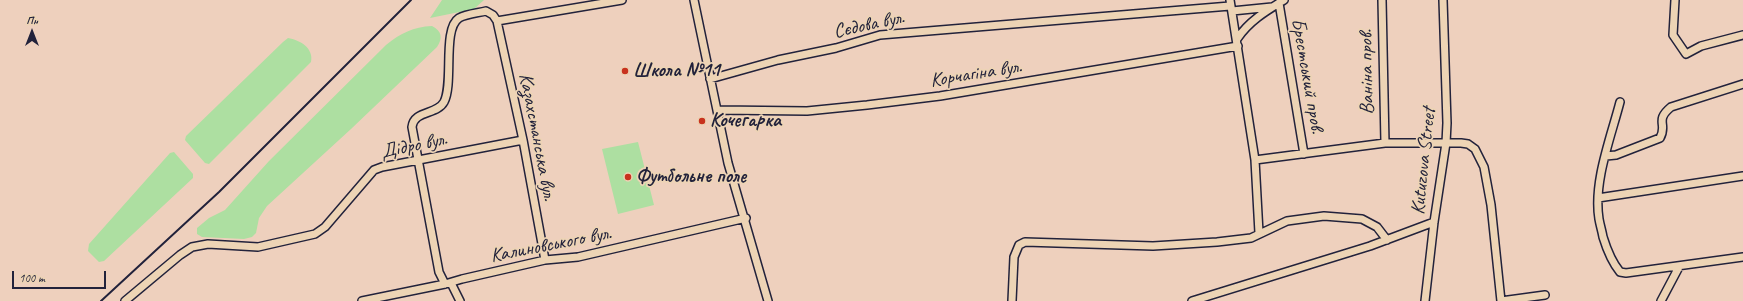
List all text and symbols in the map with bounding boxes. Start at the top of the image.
street label: Сєдова вул. [831,6,907,44]
north arrow [12,12,52,52]
text: Пн [26,13,38,27]
street label: Брестський пров. [1285,16,1329,136]
street label: Ваніна пров. [1354,29,1380,115]
street label: Корчагіна вул. [929,55,1023,93]
place label: Школа №11 [633,59,720,83]
marker: Школа №11 [620,66,630,76]
street label: Казахстанська вул. [513,71,561,203]
street label: Kutuzova Street [1406,106,1442,216]
place label: Кочегарка [710,109,781,133]
marker: Кочегарка [697,116,707,126]
street label: Дідро вул. [379,127,449,165]
place label: Футбольне поле [636,165,746,189]
marker: Футбольне поле [623,172,633,182]
street label: Калиновського вул. [489,222,613,268]
scale bar [14,263,108,289]
text: 100 m [19,270,45,286]

